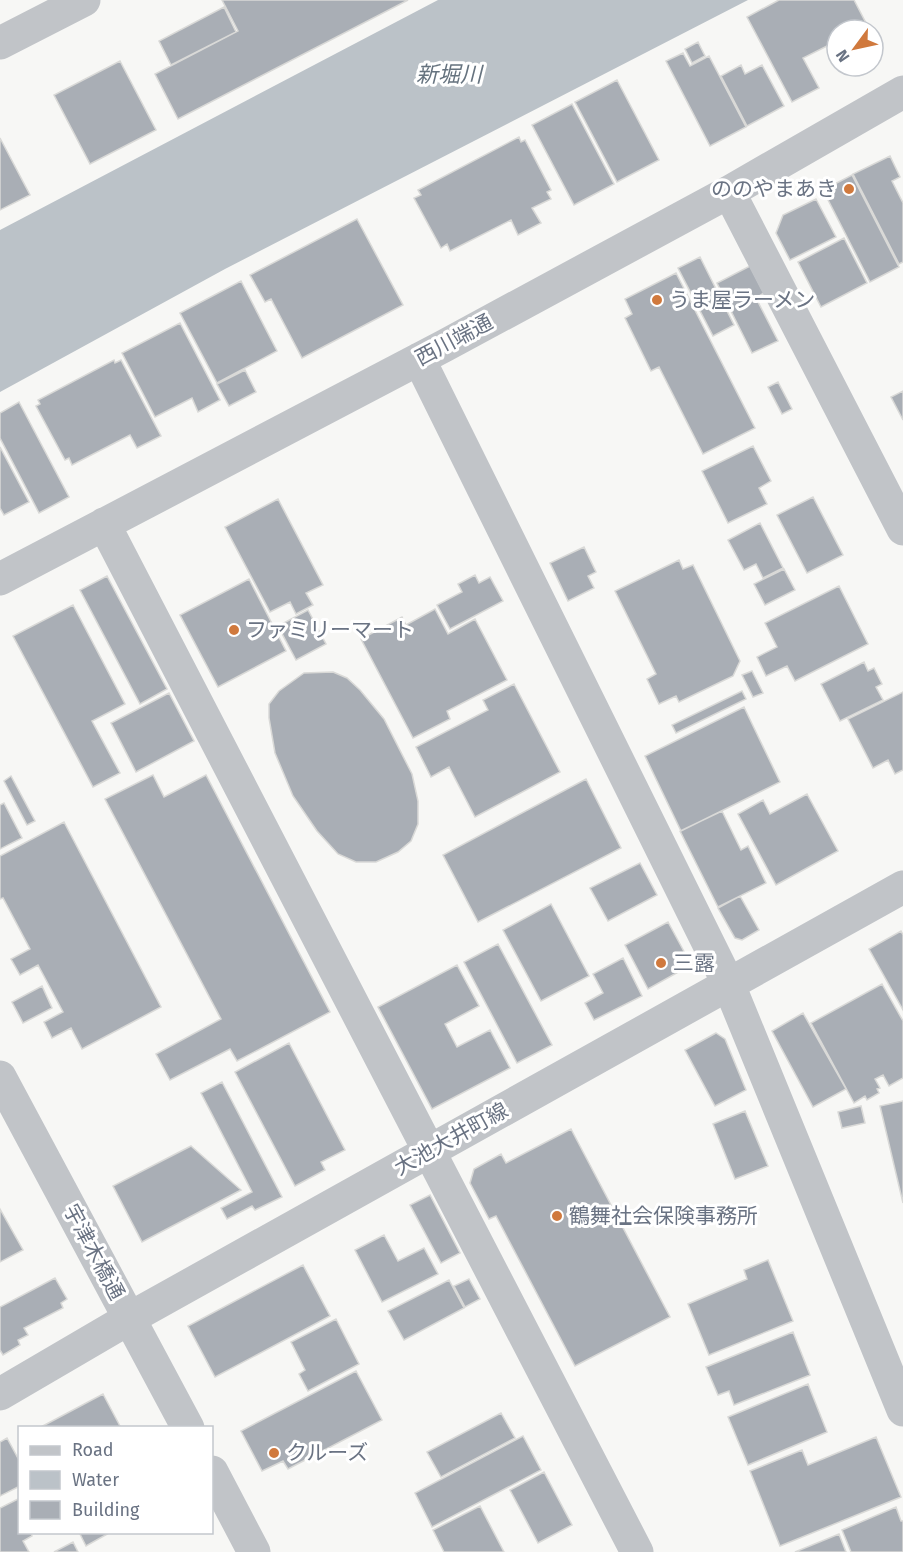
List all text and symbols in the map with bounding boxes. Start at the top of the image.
north arrow [825,18,885,78]
text: N [832,46,854,66]
water label: 新堀川 [416,61,484,88]
place label: ののやまあき [711,176,837,202]
marker: ののやまあき [842,182,856,196]
place label: うま屋ラーメン [669,287,815,313]
marker: うま屋ラーメン [650,293,664,307]
street label: 西川端通 [411,309,497,371]
place label: ファミリーマート [246,617,414,643]
marker: ファミリーマート [227,623,241,637]
place label: 三露 [673,950,715,976]
marker: 三露 [654,956,668,970]
street label: 大池大井町線 [390,1097,512,1181]
street label: 宇津木橋通 [58,1200,130,1304]
place label: 鶴舞社会保険事務所 [569,1203,758,1229]
marker: 鶴舞社会保険事務所 [550,1209,564,1223]
legend [18,1426,213,1534]
text: Road [72,1439,114,1461]
place label: クルーズ [286,1440,368,1466]
marker: クルーズ [267,1446,281,1460]
text: Water [72,1469,119,1491]
text: Building [72,1499,140,1521]

